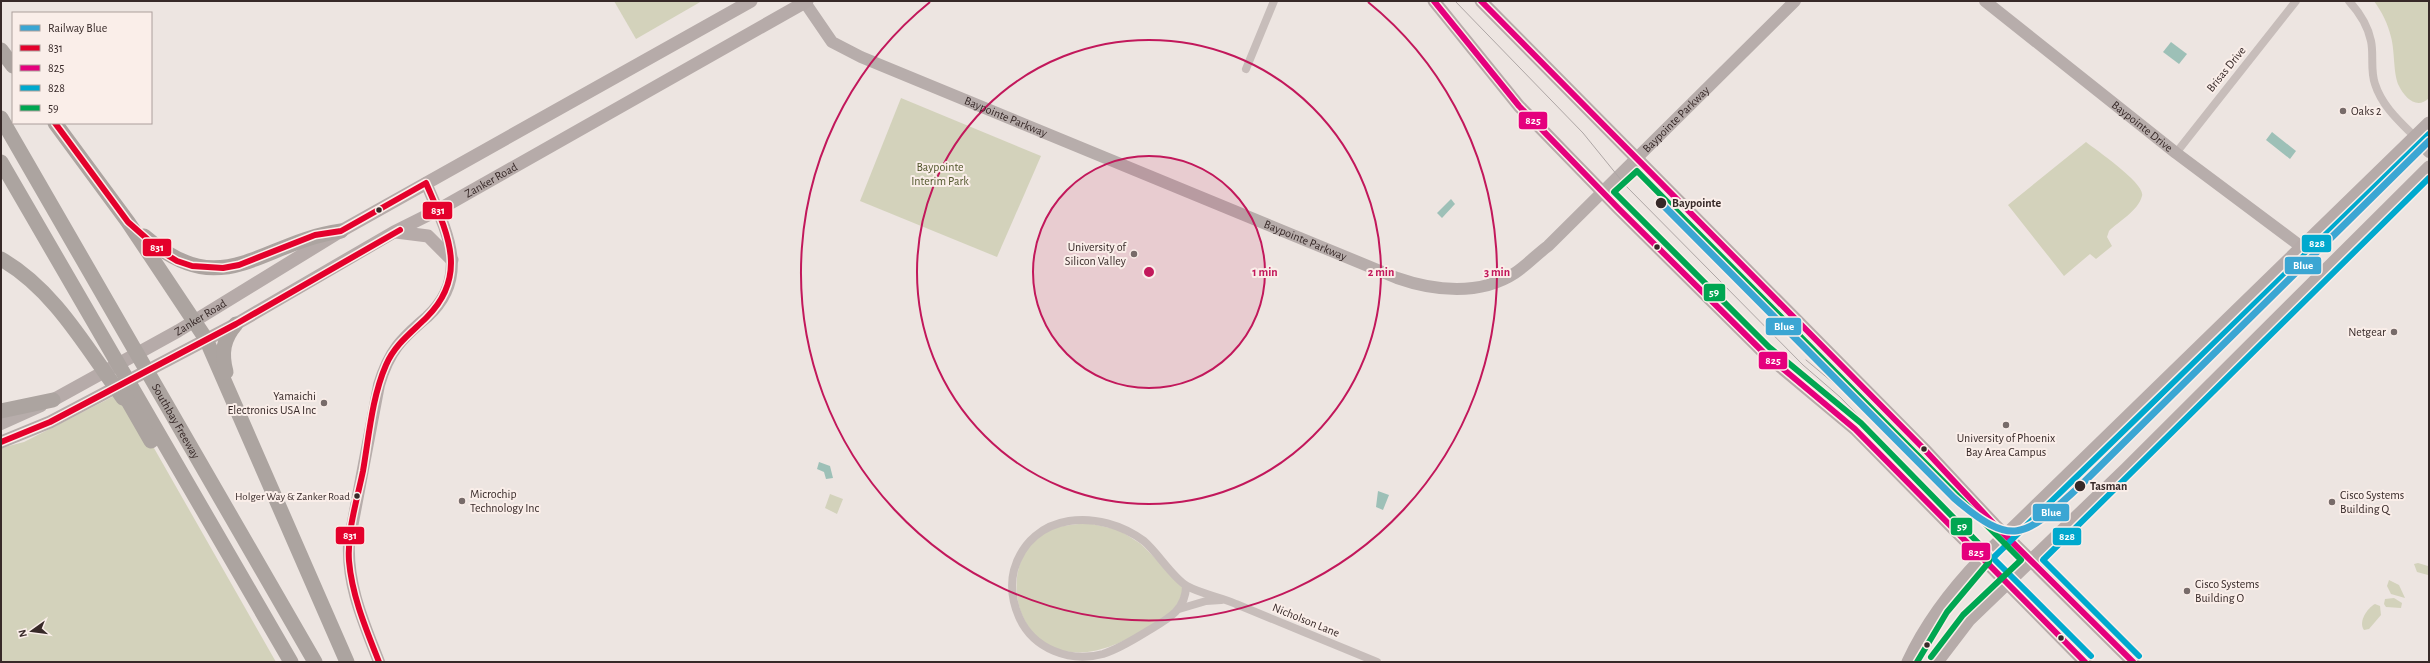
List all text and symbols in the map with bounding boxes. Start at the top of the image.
legend [12,12,152,124]
text: Railway Blue [48,22,107,35]
text: 831 [48,42,63,54]
street label: Brisas Drive [2204,44,2248,94]
text: 825 [48,62,64,74]
text: 828 [48,82,65,94]
street label: Baypointe Parkway [1640,84,1712,155]
street label: Baypointe Parkway [963,94,1049,140]
street label: Baypointe Drive [2109,98,2175,154]
text: 59 [48,102,59,114]
place label: Oaks 2 [2351,105,2382,117]
marker: Oaks 2 [2338,106,2348,116]
line badge: 825 [1518,111,1548,130]
text: 825 [1525,115,1541,126]
street label: Zanker Road [462,160,519,200]
park label: Baypointe Interim Park [911,161,969,187]
marker: Baypointe [1654,196,1668,210]
place label: Baypointe [1672,197,1722,210]
line badge: 831 [422,201,453,220]
unlabelled marker [374,205,384,215]
text: 831 [431,205,445,216]
street label: Baypointe Parkway [1262,218,1349,264]
line badge: 828 [2301,234,2332,253]
line badge: 831 [142,238,172,257]
text: 828 [2309,238,2325,249]
place label: University of Silicon Valley [1065,241,1127,268]
text: 831 [150,242,164,253]
unlabelled marker [1652,242,1662,252]
marker: University of Silicon Valley [1129,249,1139,259]
line badge: Blue [2284,256,2322,275]
text: Blue [2293,260,2313,271]
centre of rings [1142,265,1156,279]
text: 1 min [1252,266,1278,278]
text: 2 min [1368,266,1394,278]
text: 3 min [1484,266,1510,278]
line badge: 59 [1703,283,1726,302]
text: 59 [1709,287,1719,298]
street label: Zanker Road [172,297,228,338]
line badge: Blue [1765,317,1802,336]
text: Blue [1774,321,1794,332]
place label: Netgear [2348,326,2386,338]
marker: Netgear [2389,327,2399,337]
line badge: 825 [1758,351,1788,370]
text: 825 [1765,355,1781,366]
street label: Southbay Freeway [150,382,202,461]
place label: Yamaichi Electronics USA Inc [228,390,316,416]
marker: Yamaichi Electronics USA Inc [319,398,329,408]
marker: University of Phoenix Bay Area Campus [2001,420,2011,430]
place label: University of Phoenix Bay Area Campus [1957,432,2055,459]
unlabelled marker [1919,444,1929,454]
marker: Tasman [2073,479,2087,493]
place label: Tasman [2090,480,2127,492]
place label: Microchip Technology Inc [470,488,540,515]
place label: Cisco Systems Building Q [2340,489,2404,516]
place label: Holger Way & Zanker Road [235,491,350,502]
marker: Holger Way & Zanker Road [352,491,362,501]
marker: Microchip Technology Inc [457,496,467,506]
marker: Cisco Systems Building Q [2327,497,2337,507]
line badge: Blue [2032,503,2070,522]
text: Blue [2041,507,2061,518]
line badge: 59 [1950,517,1973,536]
text: 59 [1957,521,1967,532]
line badge: 831 [335,526,365,545]
line badge: 828 [2052,527,2082,546]
text: 831 [343,530,357,541]
text: 828 [2059,531,2075,542]
line badge: 825 [1961,542,1991,561]
text: 825 [1968,547,1984,558]
place label: Cisco Systems Building O [2195,578,2259,604]
marker: Cisco Systems Building O [2182,586,2192,596]
street label: Nicholson Lane [1271,601,1341,639]
north arrow [12,611,52,651]
text: N [17,628,29,638]
unlabelled marker [2056,633,2066,643]
unlabelled marker [1922,640,1932,650]

